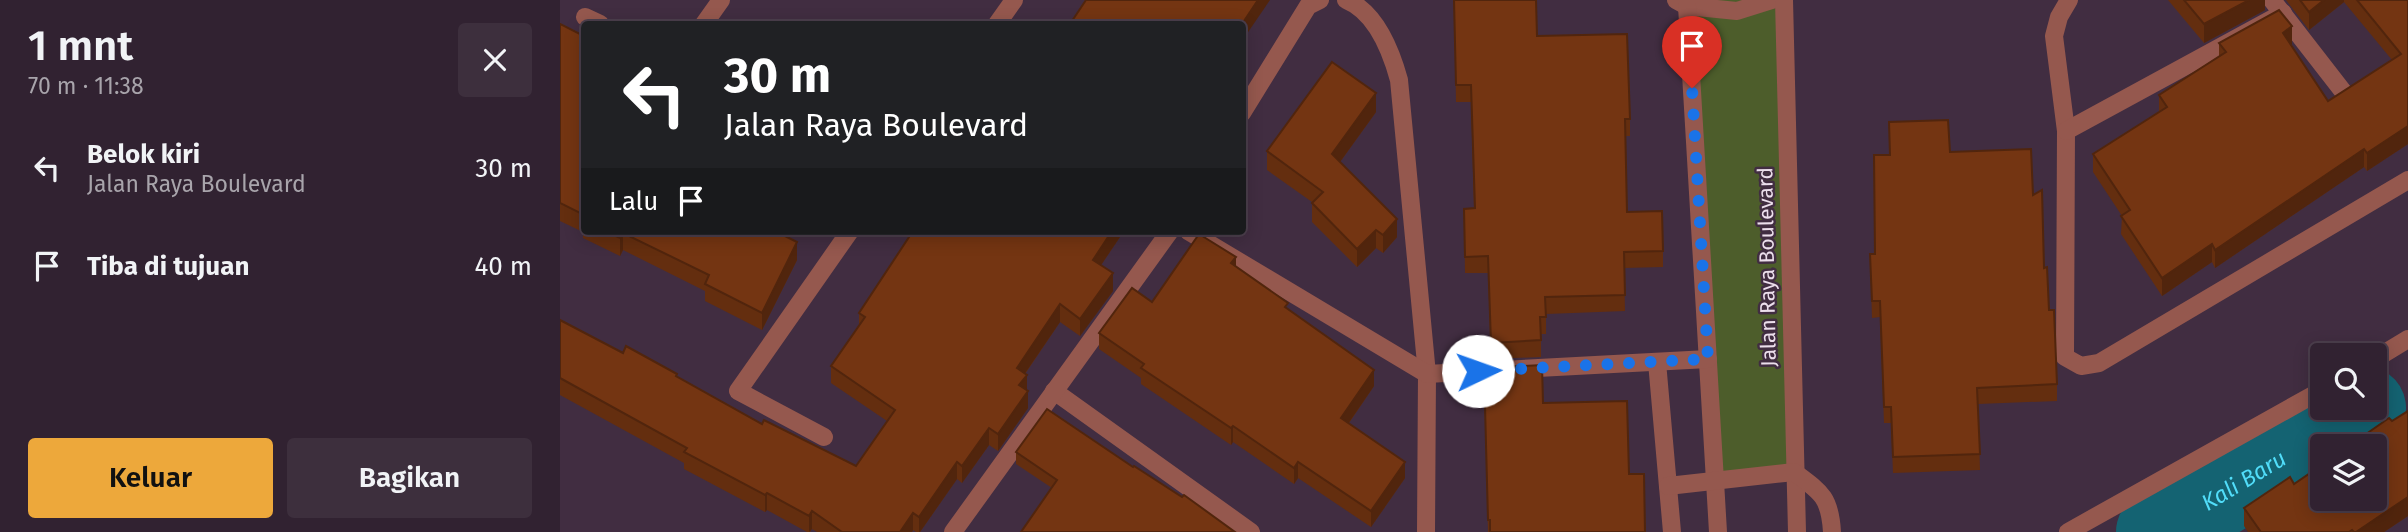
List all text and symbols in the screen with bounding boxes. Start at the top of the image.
pin [1662,16,1722,88]
text: 1 mnt [28,21,133,71]
button: close [458,23,532,97]
icon: arrive [1673,27,1711,65]
text: 30 m [724,46,831,105]
icon: left [609,49,700,140]
text: 70 m · 11:38 [28,72,144,100]
text: Jalan Raya Boulevard [724,106,1028,144]
text: Belok kiri [87,139,200,170]
icon: left [28,149,66,187]
text: 30 m [475,153,532,184]
street label: Jalan Raya Boulevard [1752,167,1782,367]
text: Jalan Raya Boulevard [87,170,306,198]
icon: arrive [672,182,710,220]
text: Lalu [609,186,658,217]
icon: arrive [28,247,66,285]
text: Tiba di tujuan [87,251,249,282]
text: 40 m [474,251,532,282]
position arrow [1441,334,1515,408]
map controls [2310,343,2387,511]
button: search [2310,343,2387,420]
button: layers [2310,434,2387,511]
button: Keluar [28,438,273,518]
button: Bagikan [287,438,532,518]
water label: Kali Baru [2196,444,2291,517]

